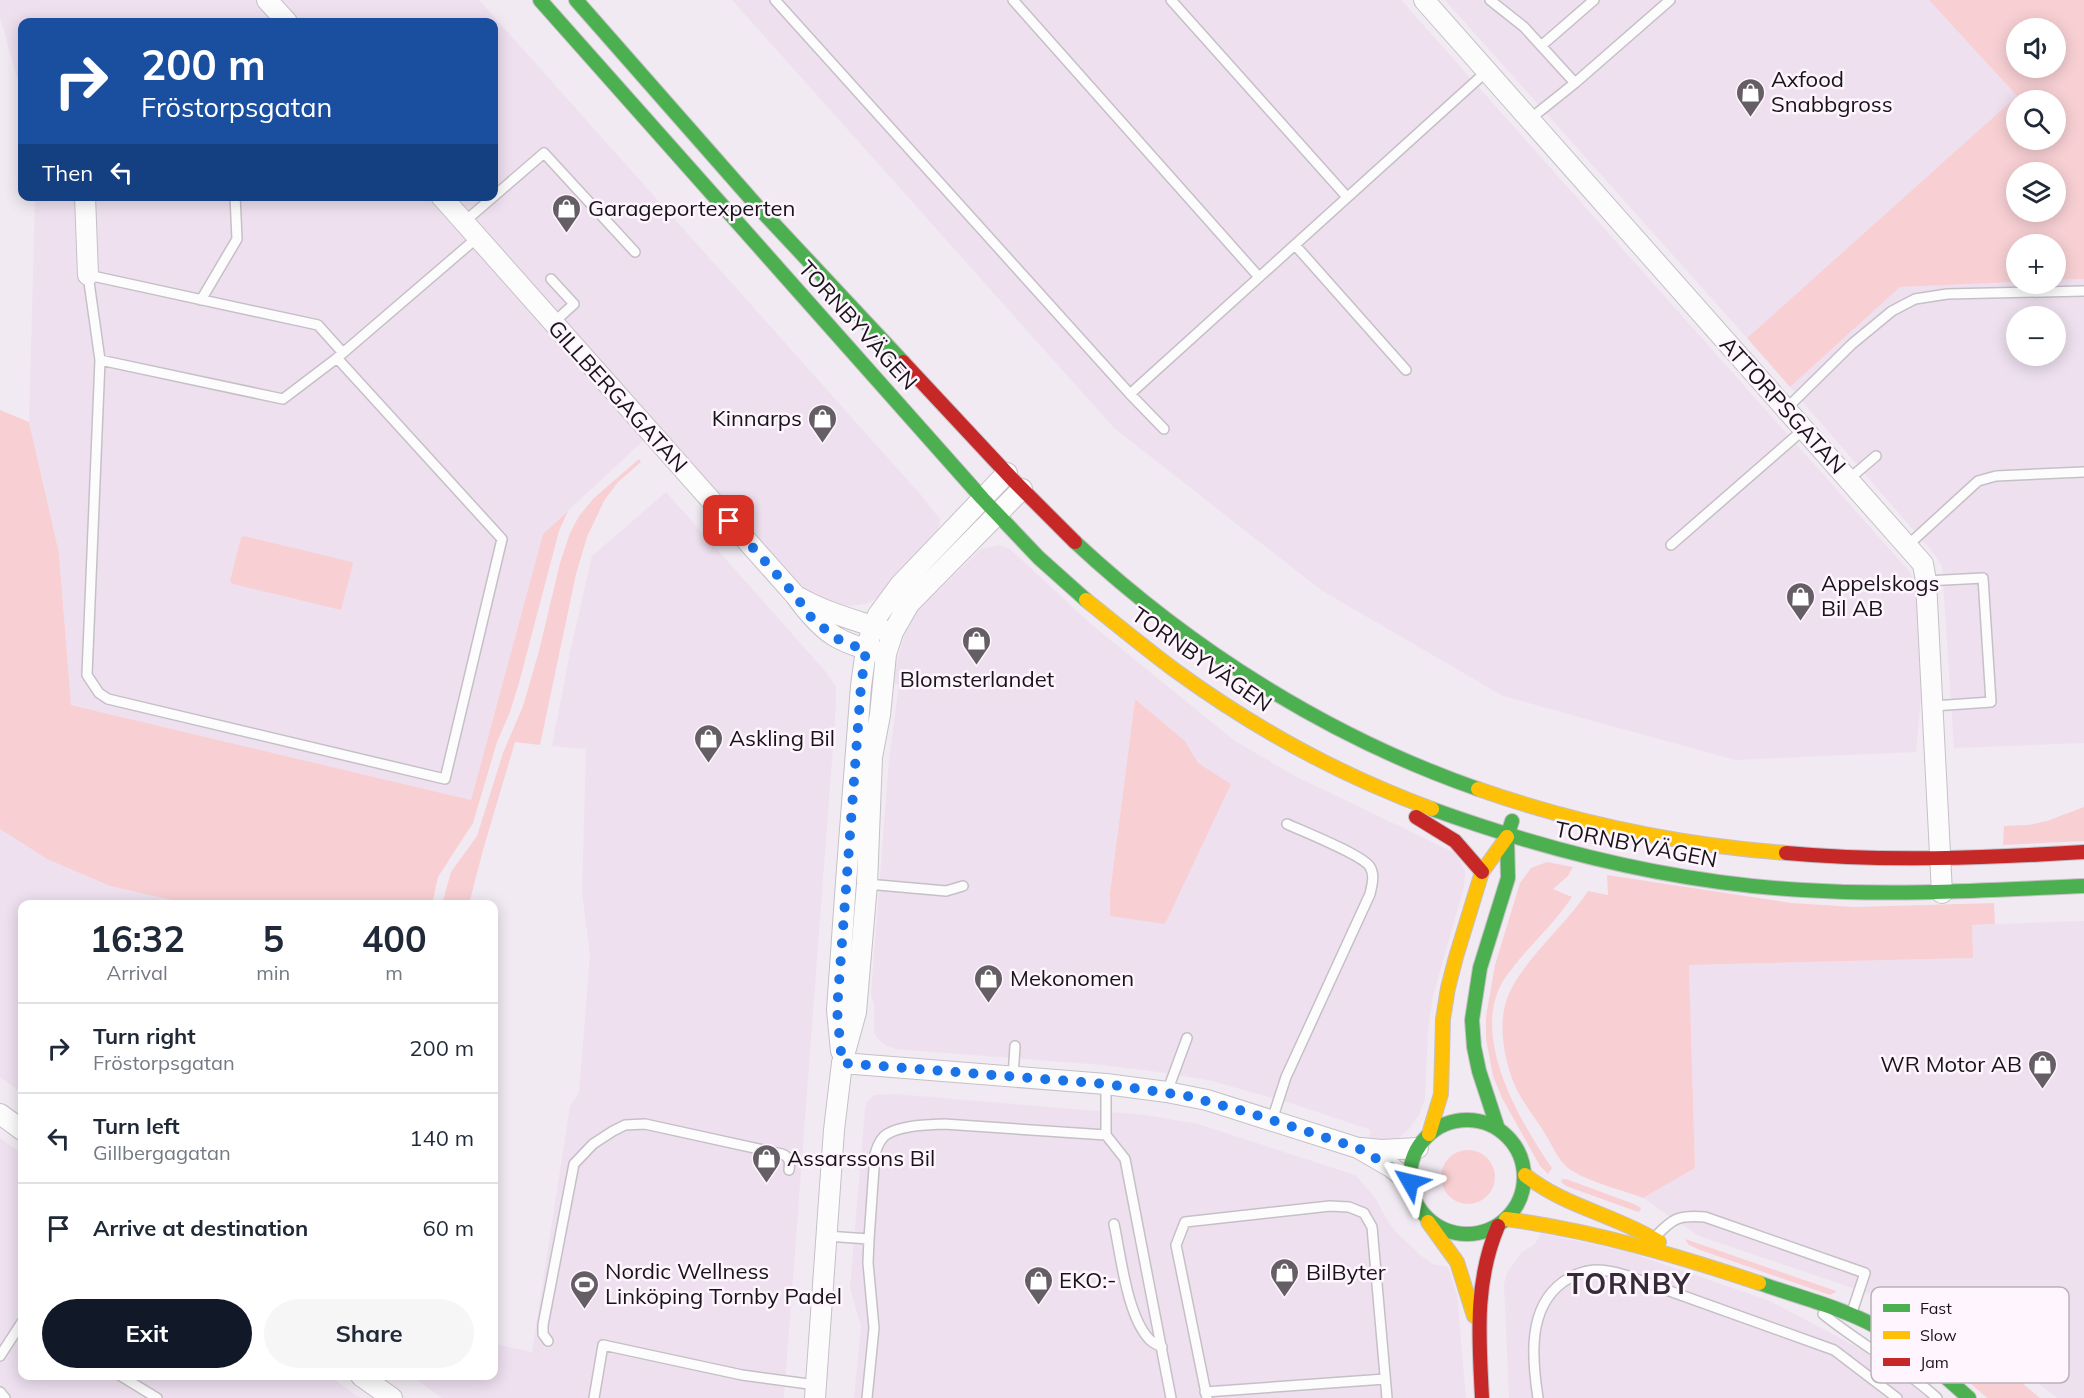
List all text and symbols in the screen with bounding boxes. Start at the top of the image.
map controls [2006,18,2066,366]
button: sound [2006,18,2066,78]
text: 200 m [141,38,266,91]
icon: right [42,42,120,120]
place label: Axfood Snabbgross [1771,65,1893,118]
shop icon: Axfood Snabbgross [1734,76,1766,118]
text: Fröstorpsgatan [141,90,332,124]
button: search [2006,90,2066,150]
icon: left [105,156,138,189]
text: Then [42,159,93,187]
button: layers [2006,162,2066,222]
shop icon: Garageportexperten [551,192,583,234]
place label: Garageportexperten [588,194,795,222]
button: + [2006,234,2066,294]
street label: TORNBYVÄGEN [793,254,923,396]
button: − [2006,306,2066,366]
street label: GILLBERGAGATAN [542,314,694,478]
street label: ATTORPSGATAN [1714,330,1852,480]
shop icon: Kinnarps [807,402,839,444]
place label: Kinnarps [712,404,802,432]
pin [703,495,754,546]
icon: arrive [712,504,745,537]
place label: Appelskogs Bil AB [1821,569,1939,622]
shop icon: Appelskogs Bil AB [1784,580,1816,622]
street label: TORNBYVÄGEN [1127,600,1277,718]
shop icon: Blomsterlandet [961,624,993,666]
place label: Blomsterlandet [900,665,1055,693]
shop icon: Askling Bil [692,722,724,764]
place label: Askling Bil [729,724,835,752]
street label: TORNBYVÄGEN [1553,815,1719,873]
text: 16:32 [89,916,185,961]
text: 5 [262,916,284,961]
text: 400 [362,916,427,961]
text: Arrival [107,960,168,985]
text: min [256,960,290,985]
text: m [385,960,403,985]
shop icon: Mekonomen [973,962,1005,1004]
place label: Mekonomen [1010,964,1134,992]
text: Turn right [93,1022,196,1050]
icon: right [42,1032,75,1065]
text: 200 m [409,1034,474,1062]
shop icon: WR Motor AB [2027,1048,2059,1090]
text: Fröstorpsgatan [93,1050,235,1075]
place label: WR Motor AB [1880,1050,2022,1078]
text: Turn left [93,1112,180,1140]
icon: left [42,1122,75,1155]
text: 140 m [409,1124,474,1152]
text: Gillbergagatan [93,1140,231,1165]
shop icon: Assarssons Bil [750,1142,782,1184]
place label: Assarssons Bil [787,1144,935,1172]
position arrow [1378,1150,1442,1214]
icon: arrive [42,1212,75,1245]
text: Arrive at destination [93,1214,308,1242]
text: 60 m [423,1214,474,1242]
shop icon: BilByter [1269,1256,1301,1298]
place label: Nordic Wellness Linköping Tornby Padel [605,1257,842,1310]
place label: BilByter [1306,1258,1386,1286]
shop icon: EKO:- [1022,1264,1054,1306]
place label: EKO:- [1059,1266,1116,1294]
district label: TORNBY [1567,1266,1691,1301]
sports icon: Nordic Wellness Linköping Tornby Padel [568,1268,600,1310]
legend [1871,1287,2069,1383]
text: Fast [1920,1298,1952,1318]
button: Exit [42,1299,252,1368]
button: Share [264,1299,474,1368]
text: Slow [1920,1325,1957,1345]
text: Jam [1920,1352,1949,1372]

